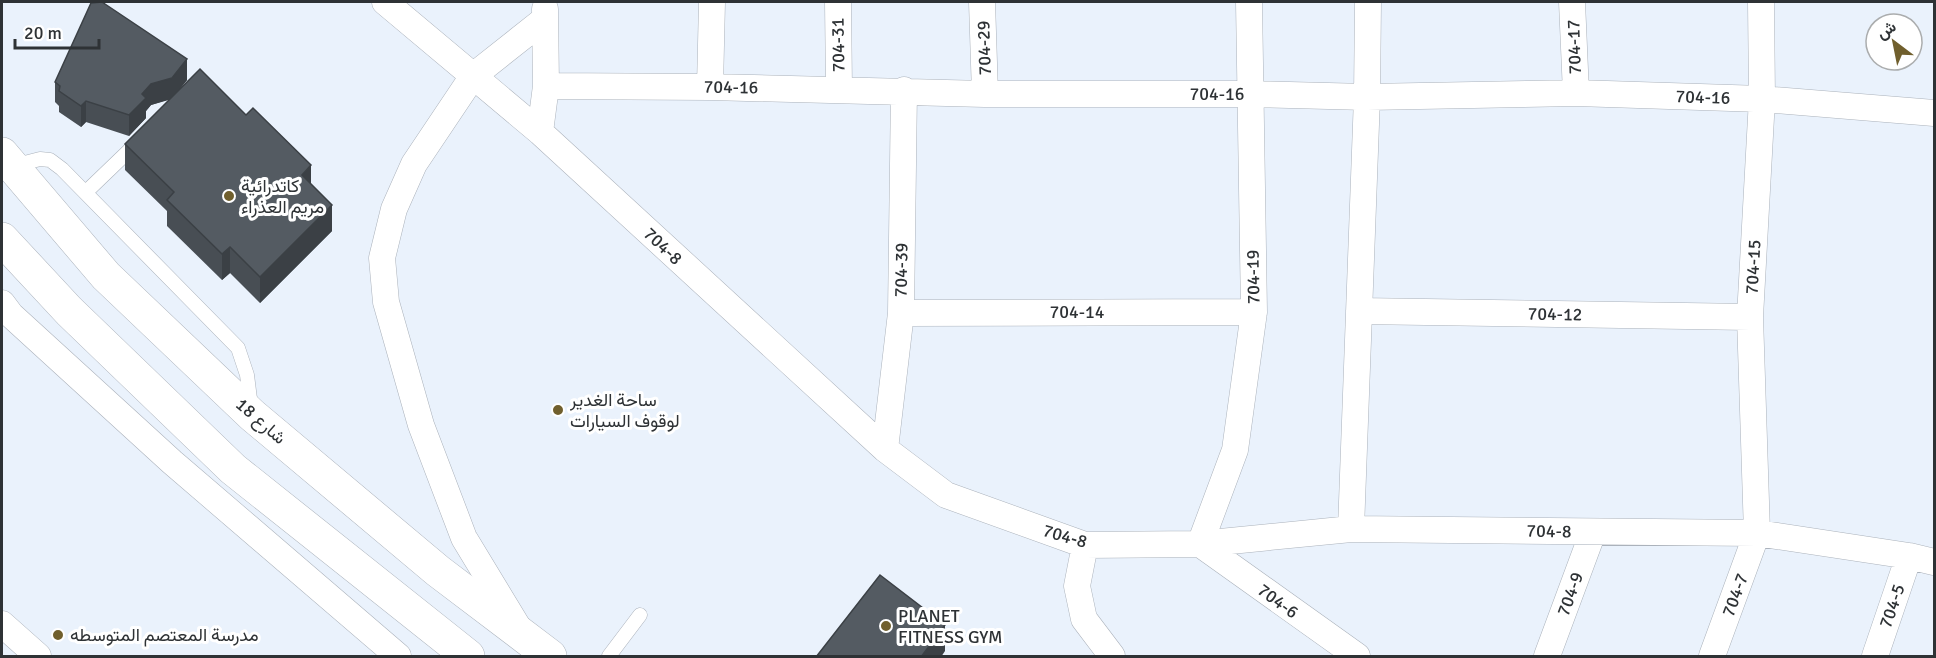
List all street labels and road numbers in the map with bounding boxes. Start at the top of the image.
street label: 704-31 [827,17,849,73]
street label: 704-17 [1562,19,1586,75]
street label: 704-29 [972,20,996,76]
street label: 704-16 [703,76,759,98]
street label: 704-16 [1190,83,1244,105]
street label: 704-16 [1675,85,1731,109]
street label: 704-8 [639,223,687,269]
street label: 704-15 [1741,239,1765,295]
street label: 704-39 [890,242,912,298]
street label: 704-19 [1242,249,1264,305]
street label: 704-14 [1050,301,1105,323]
street label: 704-12 [1527,303,1583,325]
street label: شارع 18 [231,393,291,450]
street label: 704-8 [1040,519,1090,553]
street label: 704-8 [1526,520,1572,542]
street label: 704-9 [1552,569,1588,619]
street label: 704-7 [1717,570,1753,620]
street label: 704-6 [1253,579,1303,623]
street label: 704-5 [1874,581,1910,631]

